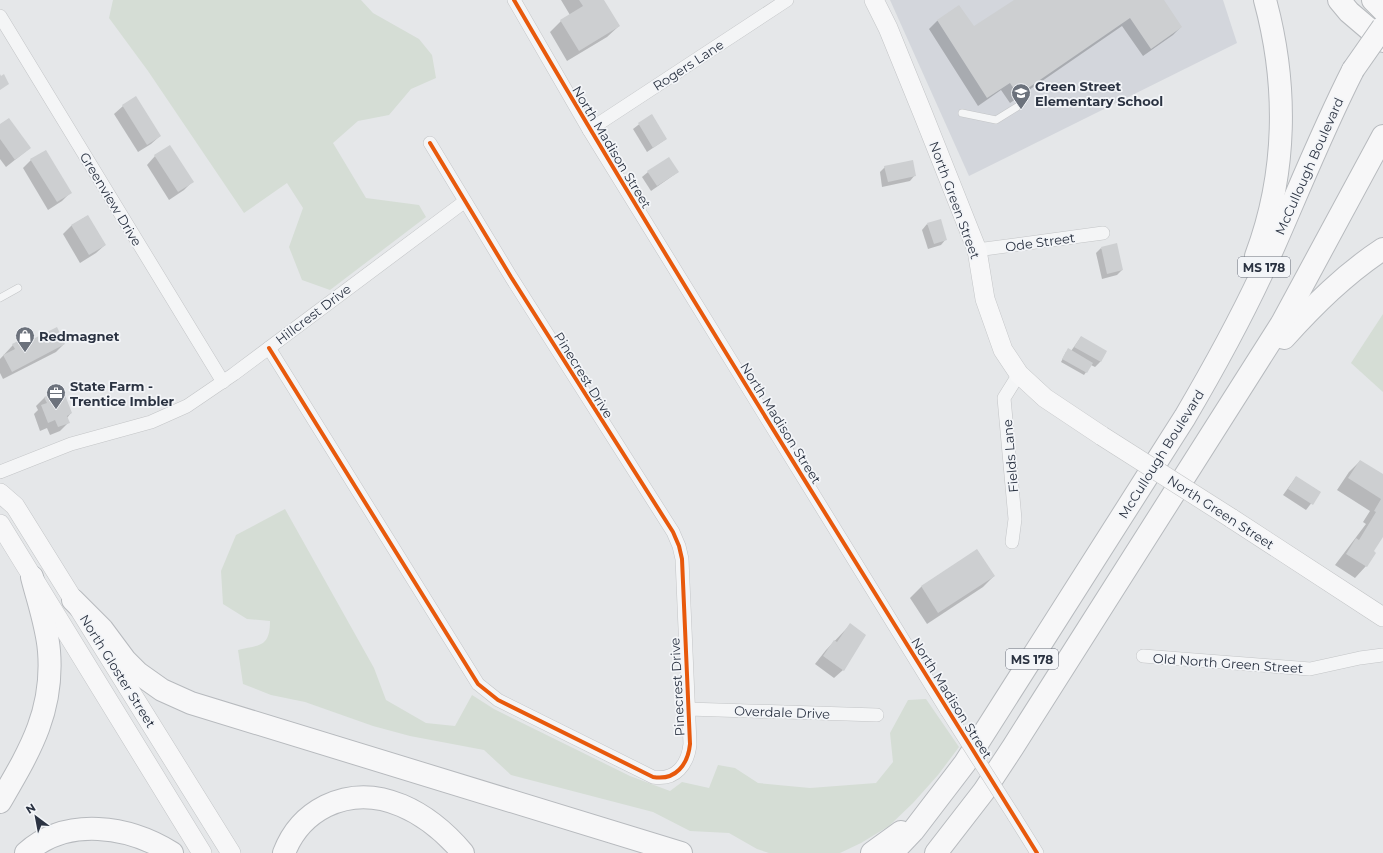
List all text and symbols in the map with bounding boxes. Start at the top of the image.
street label: Rogers Lane [650,36,727,94]
place label: Green Street Elementary School [1035,78,1163,109]
school or university icon: Green Street Elementary School [1010,82,1032,110]
street label: North Madison Street [569,83,655,211]
street label: McCullough Boulevard [1271,95,1347,237]
street label: North Green Street [926,139,984,261]
street label: Greenview Drive [77,149,145,249]
street label: Ode Street [1004,229,1076,255]
road number: MS 178 [1238,257,1290,277]
street label: Hillcrest Drive [272,280,354,348]
shop icon: Redmagnet [14,325,36,353]
place label: Redmagnet [39,328,120,344]
street label: Pinecrest Drive [551,329,617,421]
street label: North Madison Street [737,359,825,487]
place label: State Farm - Trentice Imbler [70,378,175,409]
office icon: State Farm - Trentice Imbler [45,382,67,410]
street label: McCullough Boulevard [1115,387,1207,521]
street label: Fields Lane [999,418,1021,493]
street label: North Green Street [1165,472,1277,552]
street label: North Gloster Street [77,611,159,731]
street label: North Madison Street [908,634,996,762]
street label: Pinecrest Drive [666,637,688,737]
road number: MS 178 [1006,649,1058,669]
street label: Old North Green Street [1152,650,1304,676]
street label: Overdale Drive [734,702,830,722]
north arrow [16,797,56,837]
text: N [23,800,38,817]

